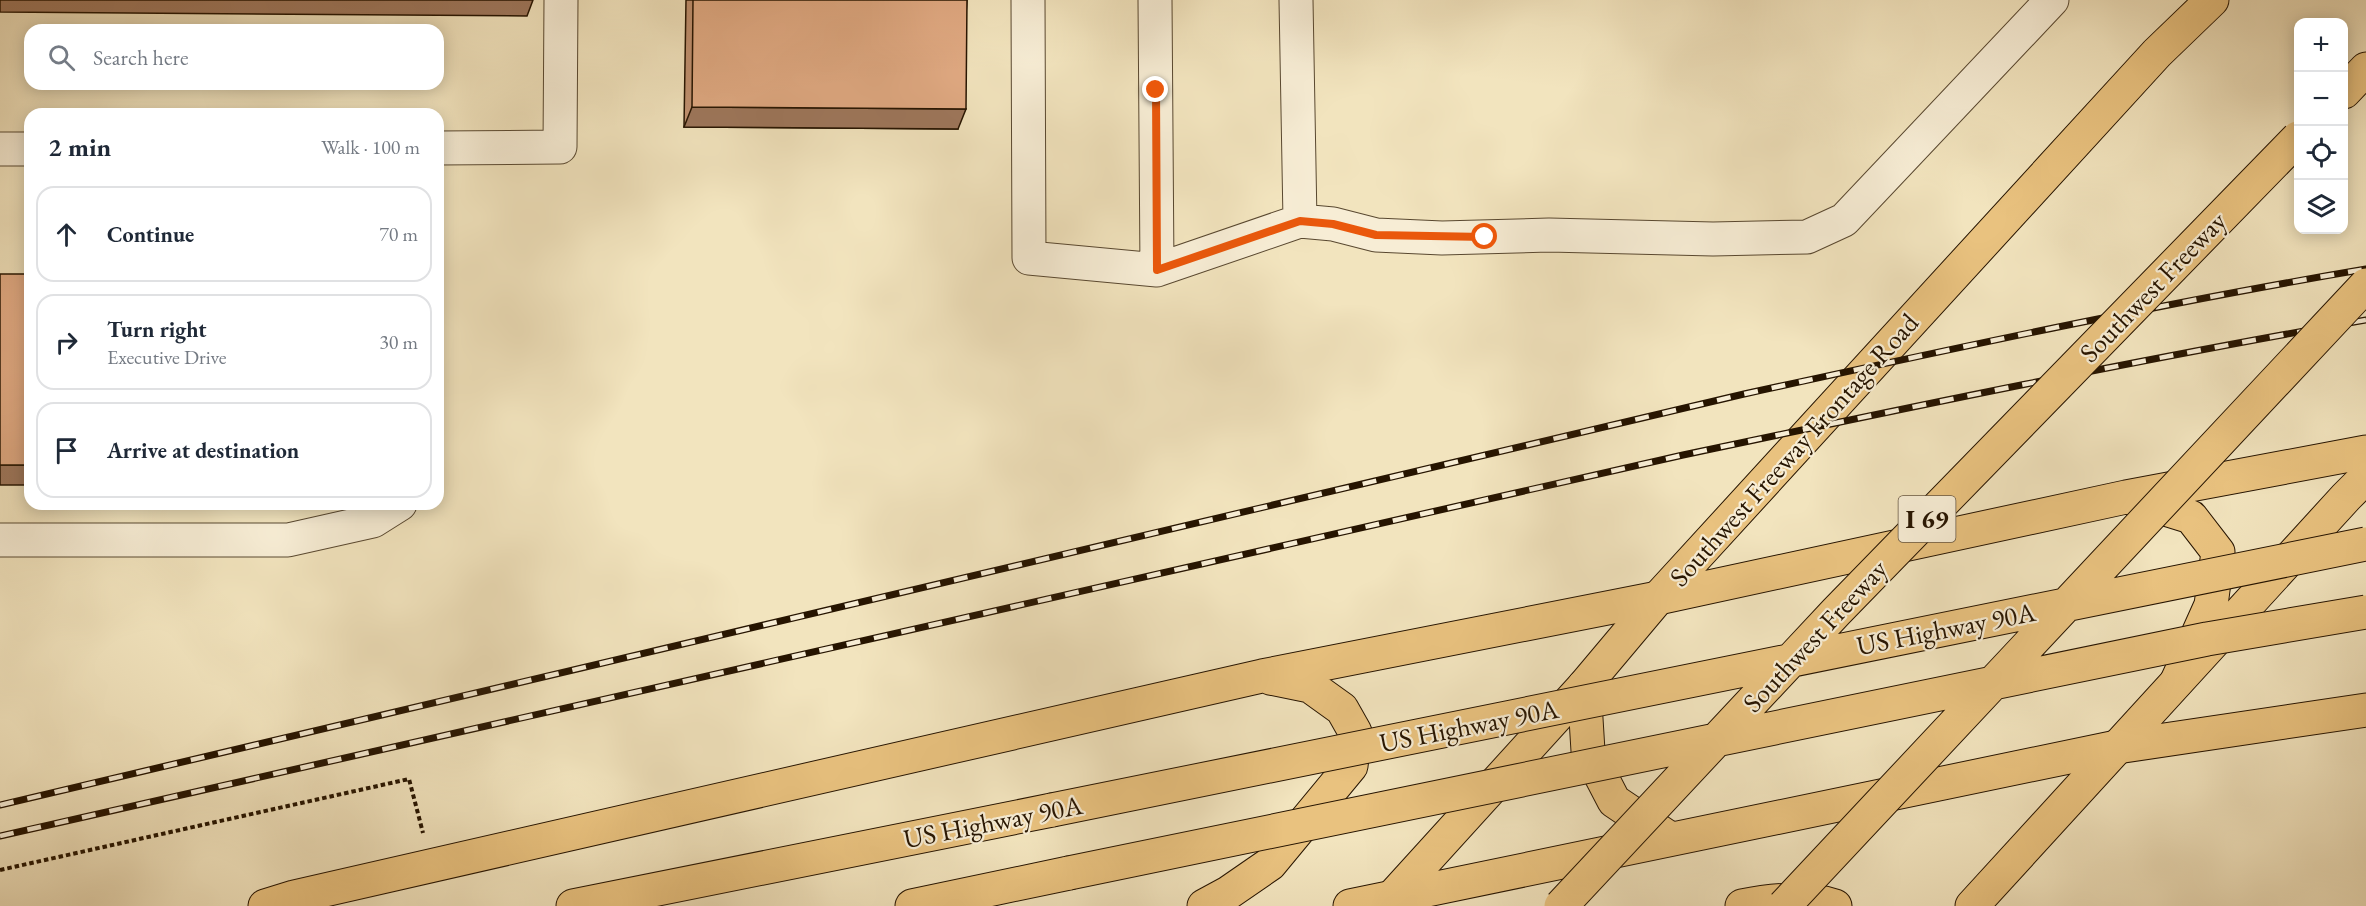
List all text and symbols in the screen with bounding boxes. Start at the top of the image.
map controls [2294,18,2348,234]
button: + [2294,18,2348,72]
search box [24,24,444,90]
icon: search [45,41,78,74]
text: Search here [93,43,188,72]
button: − [2294,72,2348,126]
route end [1142,76,1168,102]
button: locate [2294,126,2348,180]
text: 2 min [48,130,111,164]
text: Walk · 100 m [321,134,420,160]
button: layers [2294,180,2348,234]
street label: Southwest Freeway [2072,204,2234,370]
icon: ahead [50,218,83,251]
text: Continue [107,220,194,249]
text: 70 m [379,221,418,247]
route start [1471,223,1497,249]
street label: Southwest Freeway Frontage Road [1661,305,1926,594]
text: Turn right [107,315,206,344]
icon: right [50,326,83,359]
text: 30 m [379,329,418,355]
text: Executive Drive [107,344,227,370]
icon: arrive [50,434,83,467]
text: Arrive at destination [107,436,299,465]
road number: I 69 [1898,496,1956,542]
street label: Southwest Freeway [1735,552,1895,720]
street label: US Highway 90A [1853,594,2039,663]
street label: US Highway 90A [1376,691,1562,760]
street label: US Highway 90A [900,787,1086,856]

